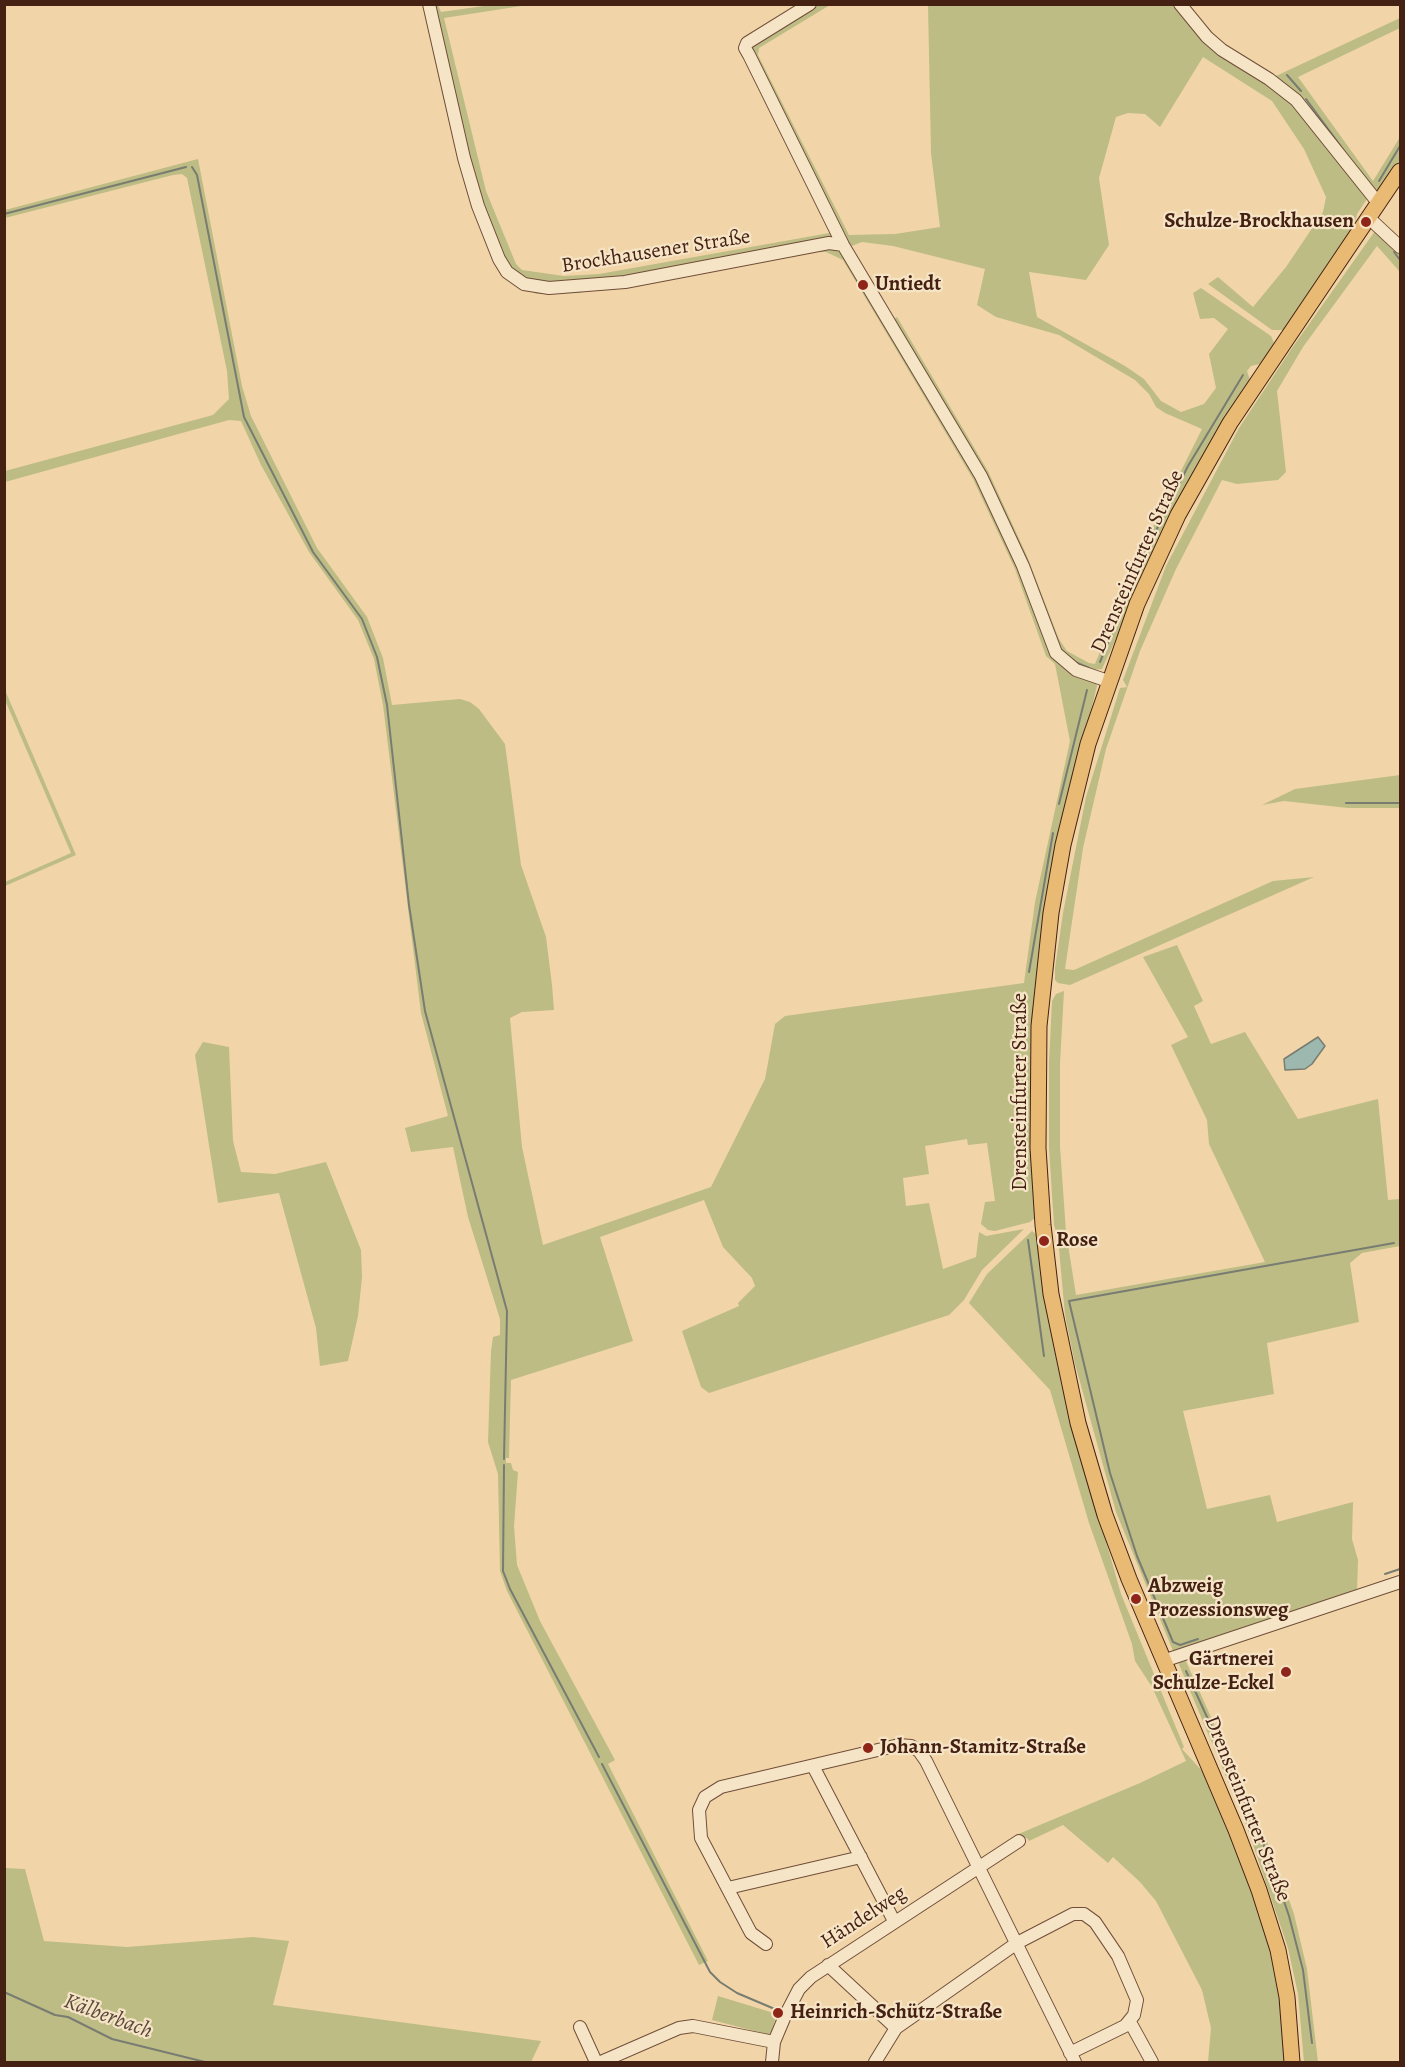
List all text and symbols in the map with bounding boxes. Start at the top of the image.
place label: Schulze-Brockhausen [1164,209,1354,235]
marker: Schulze-Brockhausen [1359,215,1373,229]
street label: Brockhausener Straße [560,225,752,279]
place label: Untiedt [875,272,941,298]
marker: Untiedt [856,278,870,292]
street label: Drensteinfurter Straße [1086,466,1190,658]
street label: Drensteinfurter Straße [1008,993,1034,1191]
place label: Rose [1056,1228,1098,1254]
marker: Rose [1037,1234,1051,1248]
place label: Abzweig Prozessionsweg [1148,1574,1289,1624]
marker: Abzweig Prozessionsweg [1129,1592,1143,1606]
place label: Gärtnerei Schulze-Eckel [1153,1647,1274,1697]
marker: Gärtnerei Schulze-Eckel [1279,1665,1293,1679]
street label: Drensteinfurter Straße [1198,1712,1296,1906]
place label: Johann-Stamitz-Straße [880,1735,1086,1761]
marker: Johann-Stamitz-Straße [861,1741,875,1755]
street label: Händelweg [817,1881,911,1955]
water label: Kälberbach [60,1989,156,2045]
place label: Heinrich-Schütz-Straße [790,2000,1002,2026]
marker: Heinrich-Schütz-Straße [771,2006,785,2020]

